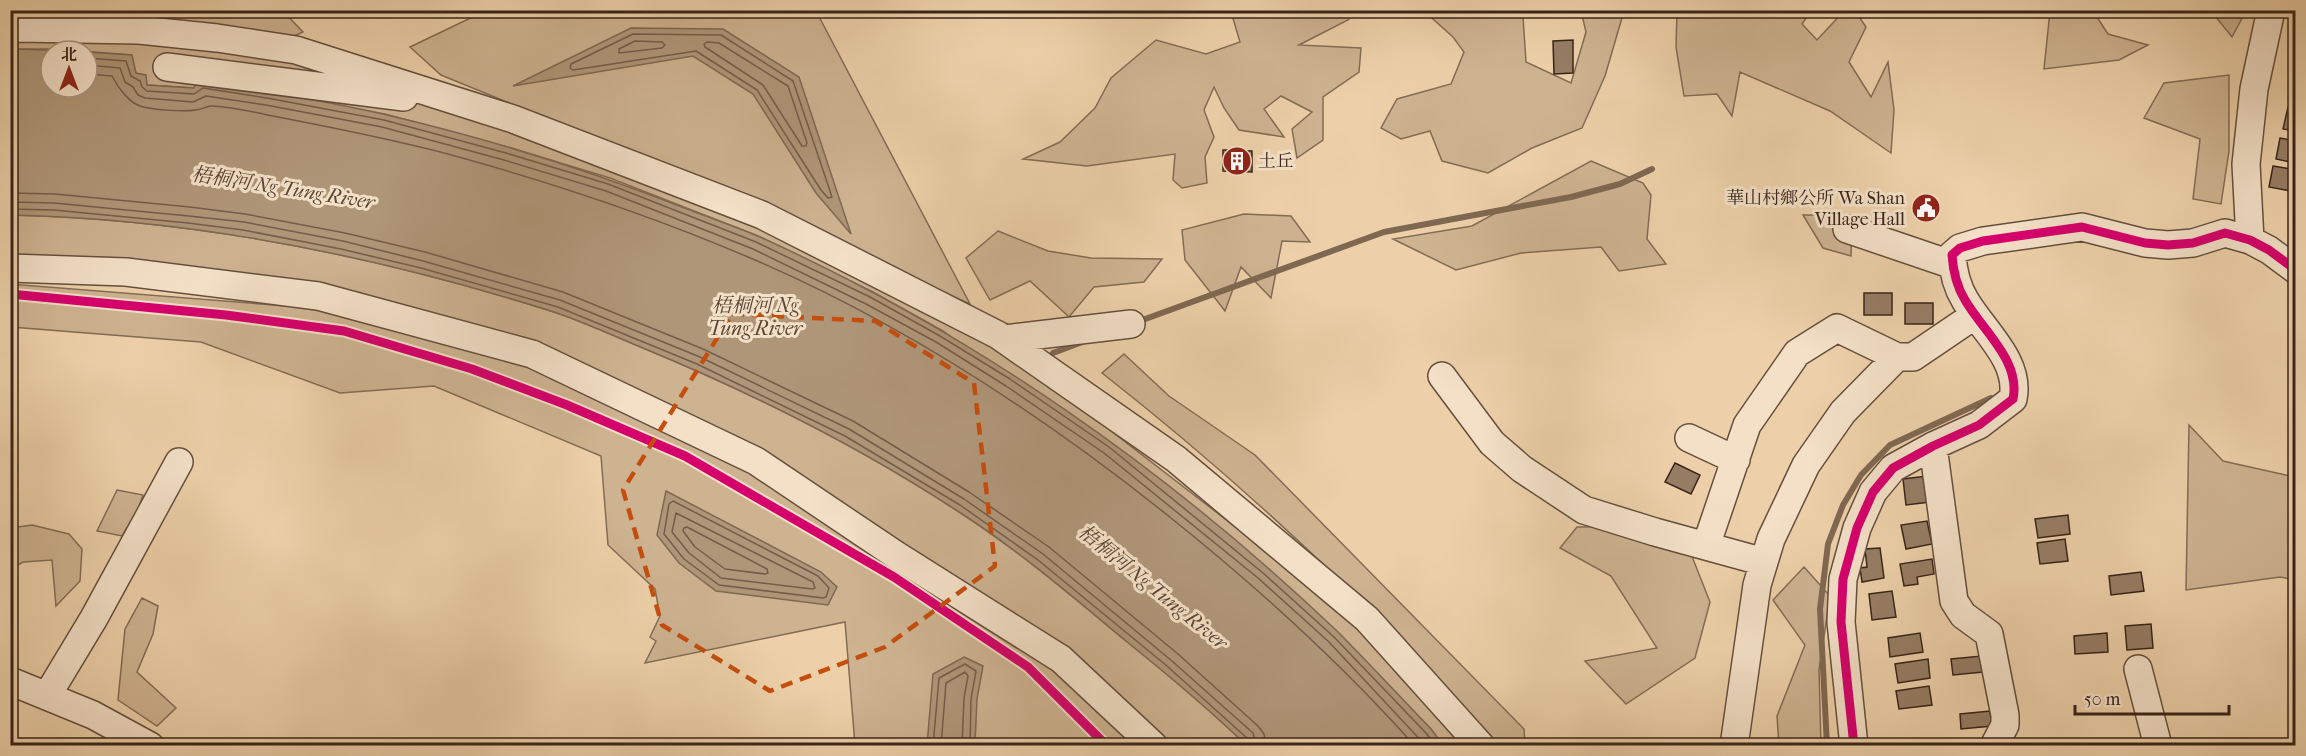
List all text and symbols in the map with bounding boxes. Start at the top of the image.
north arrow [39,39,99,99]
text: 北 [61,45,77,64]
building icon: 土丘 [1221,145,1253,177]
place label: 土丘 [1258,151,1294,172]
water label: 梧桐河 Ng Tung River [190,162,378,214]
place label: 華山村鄉公所 Wa Shan Village Hall [1726,188,1906,230]
public building icon: 華山村鄉公所 Wa Shan Village Hall [1910,192,1942,224]
water label: 梧桐河 Ng Tung River [708,294,804,340]
water label: 梧桐河 Ng Tung River [1074,520,1234,655]
scale bar [2075,678,2230,716]
text: 50 m [2084,689,2121,710]

